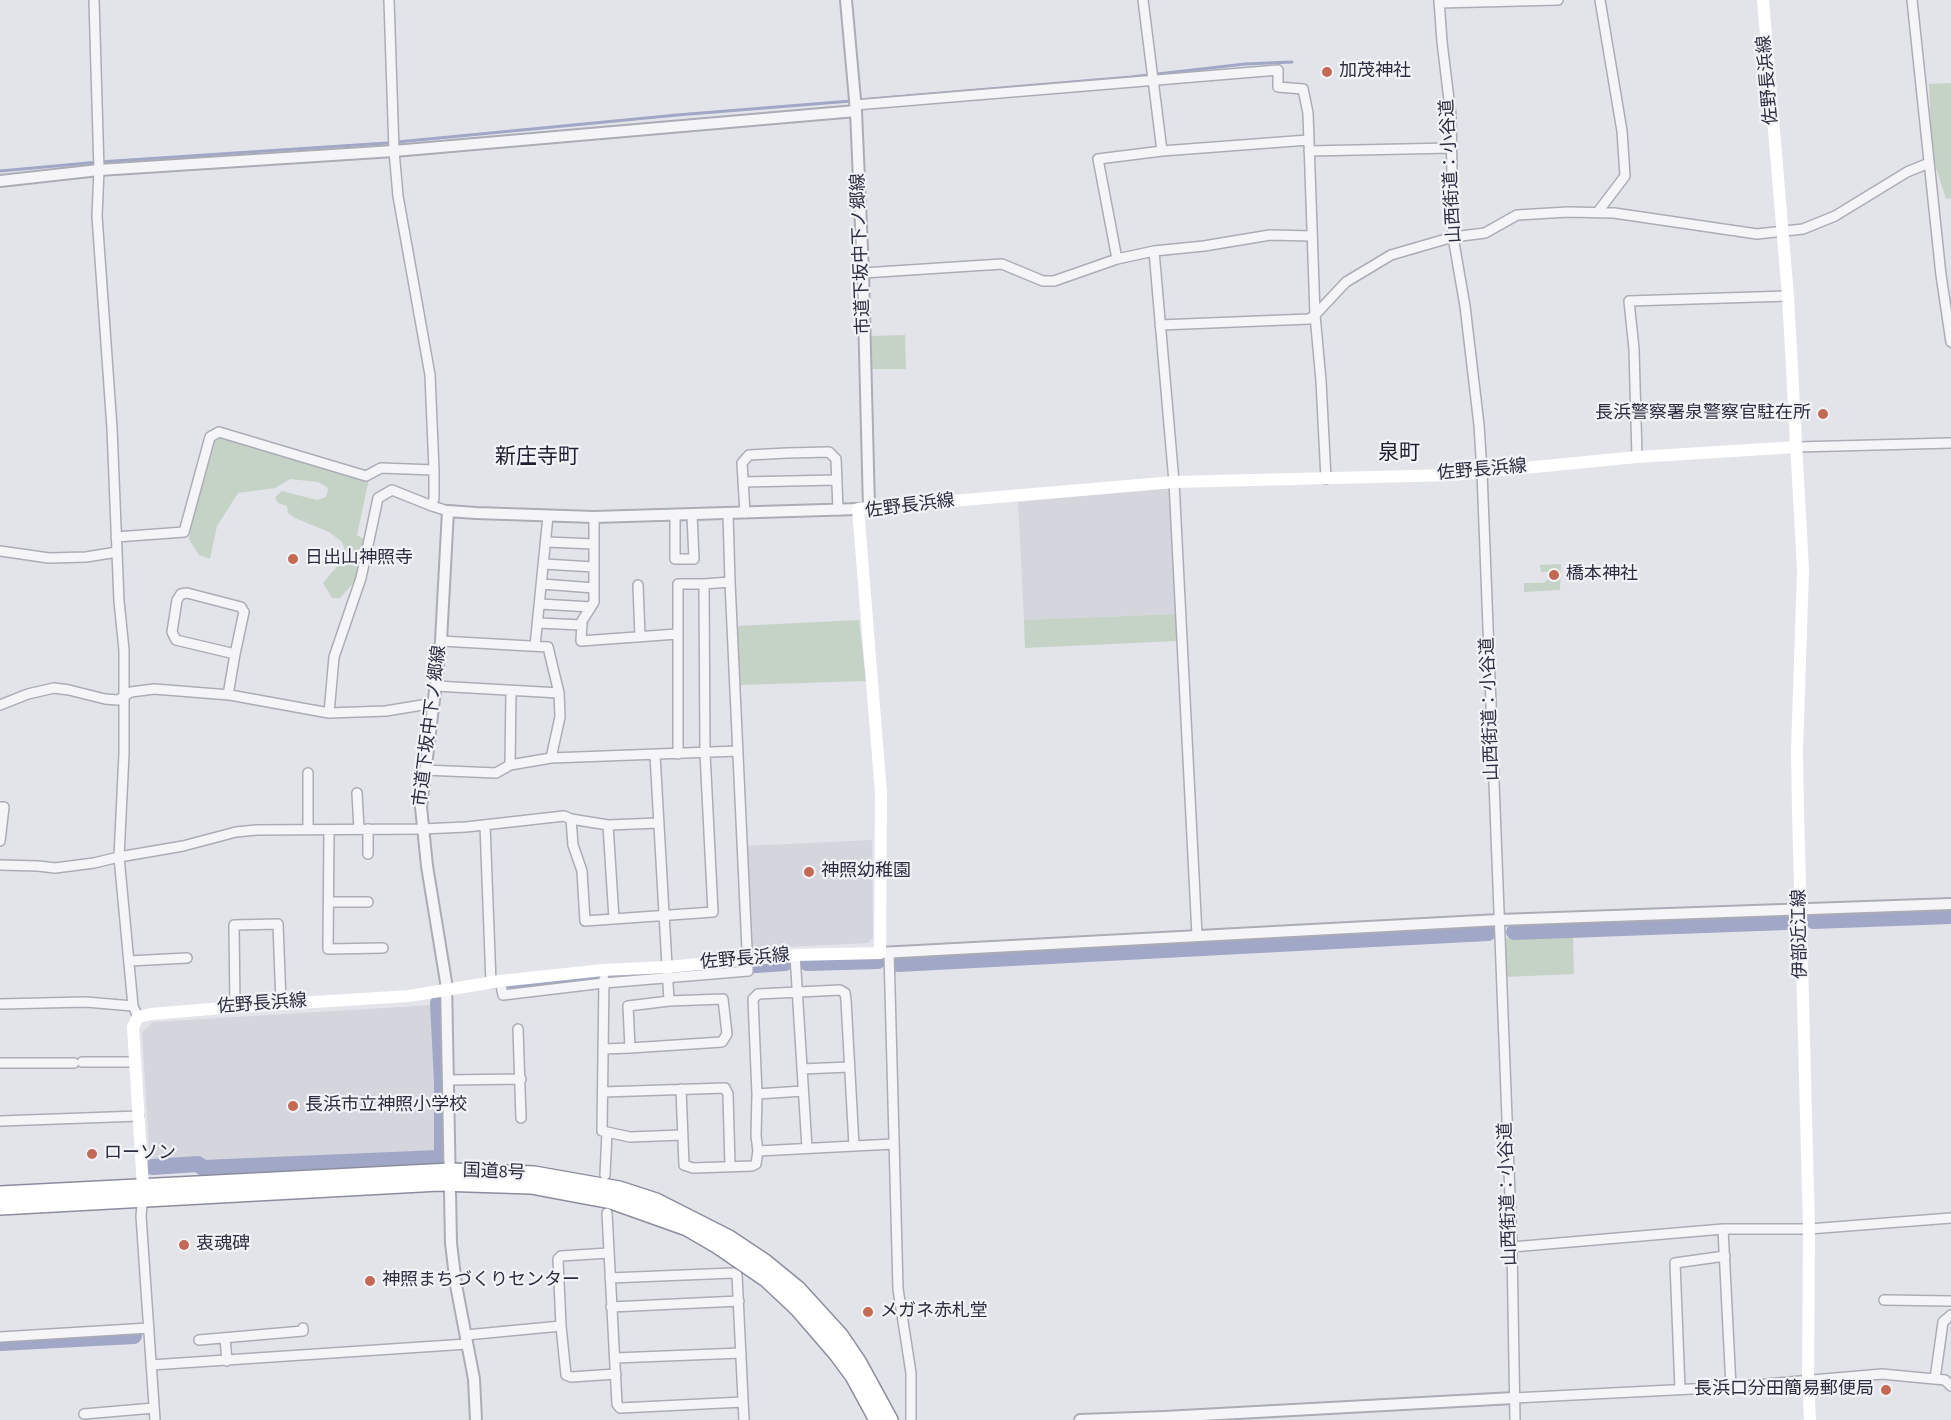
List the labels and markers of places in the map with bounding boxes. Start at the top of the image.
place label: 加茂神社 [1339,61,1411,83]
marker: 加茂神社 [1320,65,1334,79]
place label: 長浜警察署泉警察官駐在所 [1595,403,1811,425]
marker: 長浜警察署泉警察官駐在所 [1816,407,1830,421]
place label: 日出山神照寺 [305,548,413,570]
marker: 日出山神照寺 [286,552,300,566]
place label: 橋本神社 [1566,564,1638,586]
marker: 橋本神社 [1547,568,1561,582]
place label: 神照幼稚園 [821,861,911,883]
marker: 神照幼稚園 [802,865,816,879]
place label: 長浜市立神照小学校 [305,1095,467,1117]
marker: 長浜市立神照小学校 [286,1099,300,1113]
place label: ローソン [104,1143,176,1165]
marker: ローソン [85,1147,99,1161]
place label: 衷魂碑 [196,1234,250,1256]
marker: 衷魂碑 [177,1238,191,1252]
place label: 神照まちづくりセンター [382,1270,580,1292]
marker: 神照まちづくりセンター [363,1274,377,1288]
place label: メガネ赤札堂 [880,1301,988,1323]
marker: メガネ赤札堂 [861,1305,875,1319]
place label: 長浜口分田簡易郵便局 [1694,1379,1874,1401]
marker: 長浜口分田簡易郵便局 [1879,1383,1893,1397]

